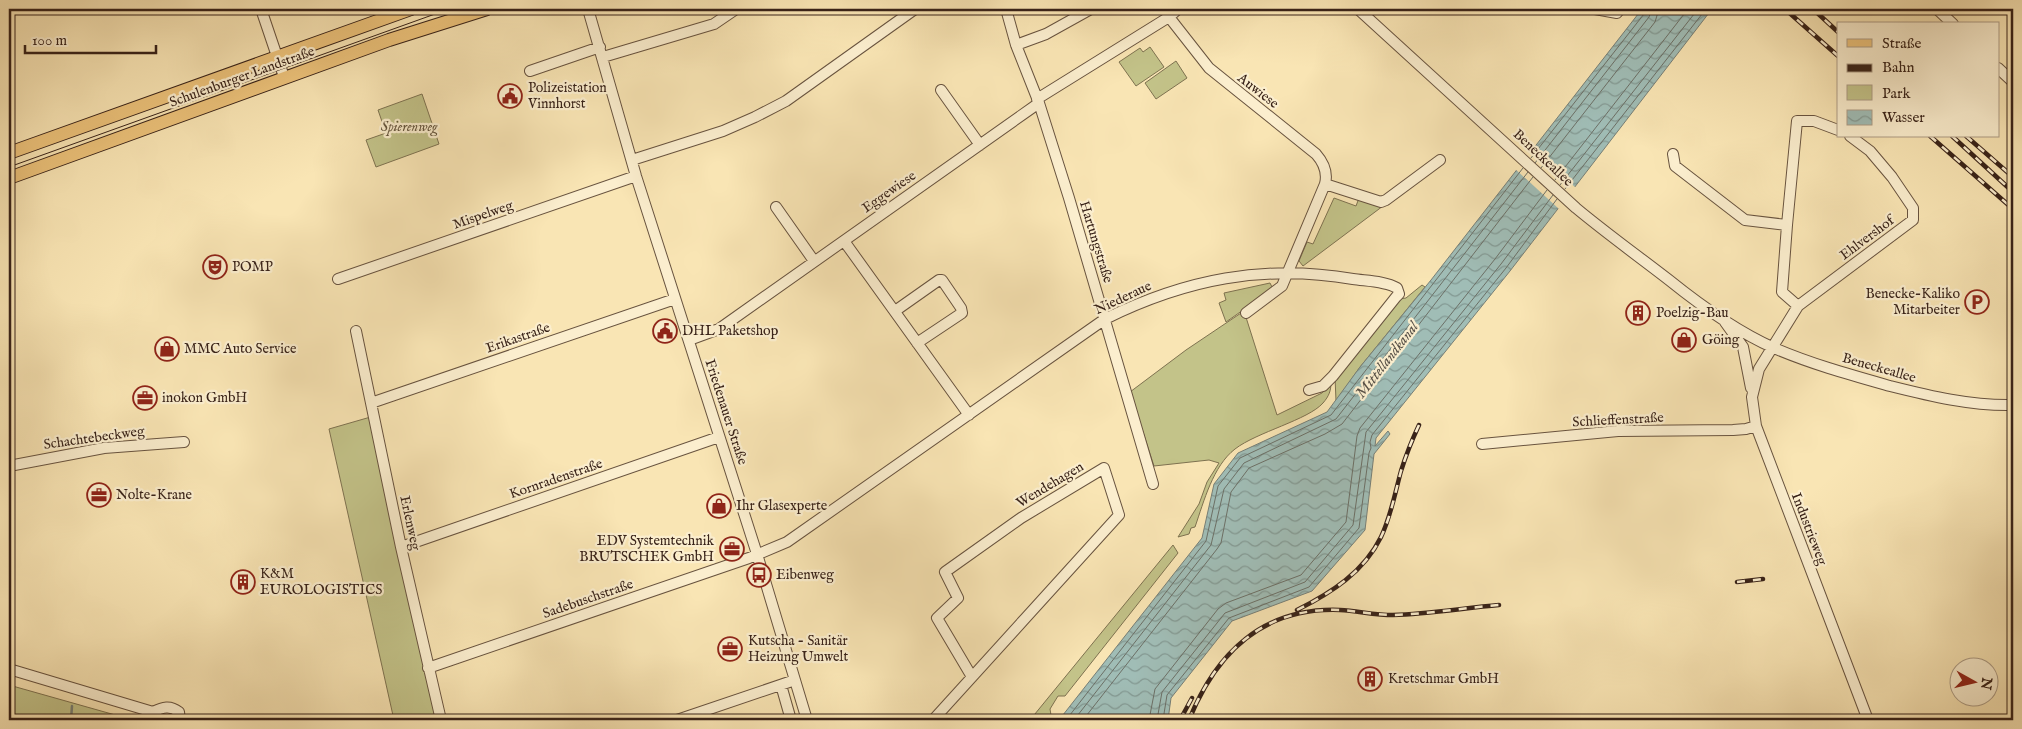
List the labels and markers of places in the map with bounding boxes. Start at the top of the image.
place label: Polizeistation Vinnhorst [527,79,607,113]
public building icon: Polizeistation Vinnhorst [497,83,523,109]
theatre icon: POMP [202,254,228,280]
place label: POMP [232,258,273,276]
place label: Benecke-Kaliko Mitarbeiter [1865,285,1960,319]
parking icon: Benecke-Kaliko Mitarbeiter [1964,289,1990,315]
building icon: Poelzig-Bau [1625,300,1651,326]
place label: Poelzig-Bau [1656,304,1729,322]
public building icon: DHL Paketshop [652,318,678,344]
place label: DHL Paketshop [682,322,779,340]
shop icon: Göing [1671,327,1697,353]
place label: Göing [1702,331,1740,349]
shop icon: MMC Auto Service [154,336,180,362]
place label: MMC Auto Service [184,340,297,358]
office icon: inokon GmbH [132,385,158,411]
place label: inokon GmbH [162,389,247,407]
office icon: Nolte-Krane [86,482,112,508]
place label: Nolte-Krane [116,486,193,504]
shop icon: Ihr Glasexperte [706,493,732,519]
place label: Ihr Glasexperte [736,497,828,515]
place label: EDV Systemtechnik BRUTSCHEK GmbH [579,532,714,566]
office icon: EDV Systemtechnik BRUTSCHEK GmbH [719,536,745,562]
bus stop icon: Eibenweg [746,562,772,588]
place label: K&M EUROLOGISTICS [260,565,382,599]
place label: Eibenweg [776,566,834,584]
building icon: K&M EUROLOGISTICS [230,569,256,595]
place label: Kutscha - Sanitär Heizung Umwelt [748,632,848,666]
office icon: Kutscha - Sanitär Heizung Umwelt [717,636,743,662]
building icon: Kretschmar GmbH [1357,666,1383,692]
place label: Kretschmar GmbH [1388,670,1499,688]

